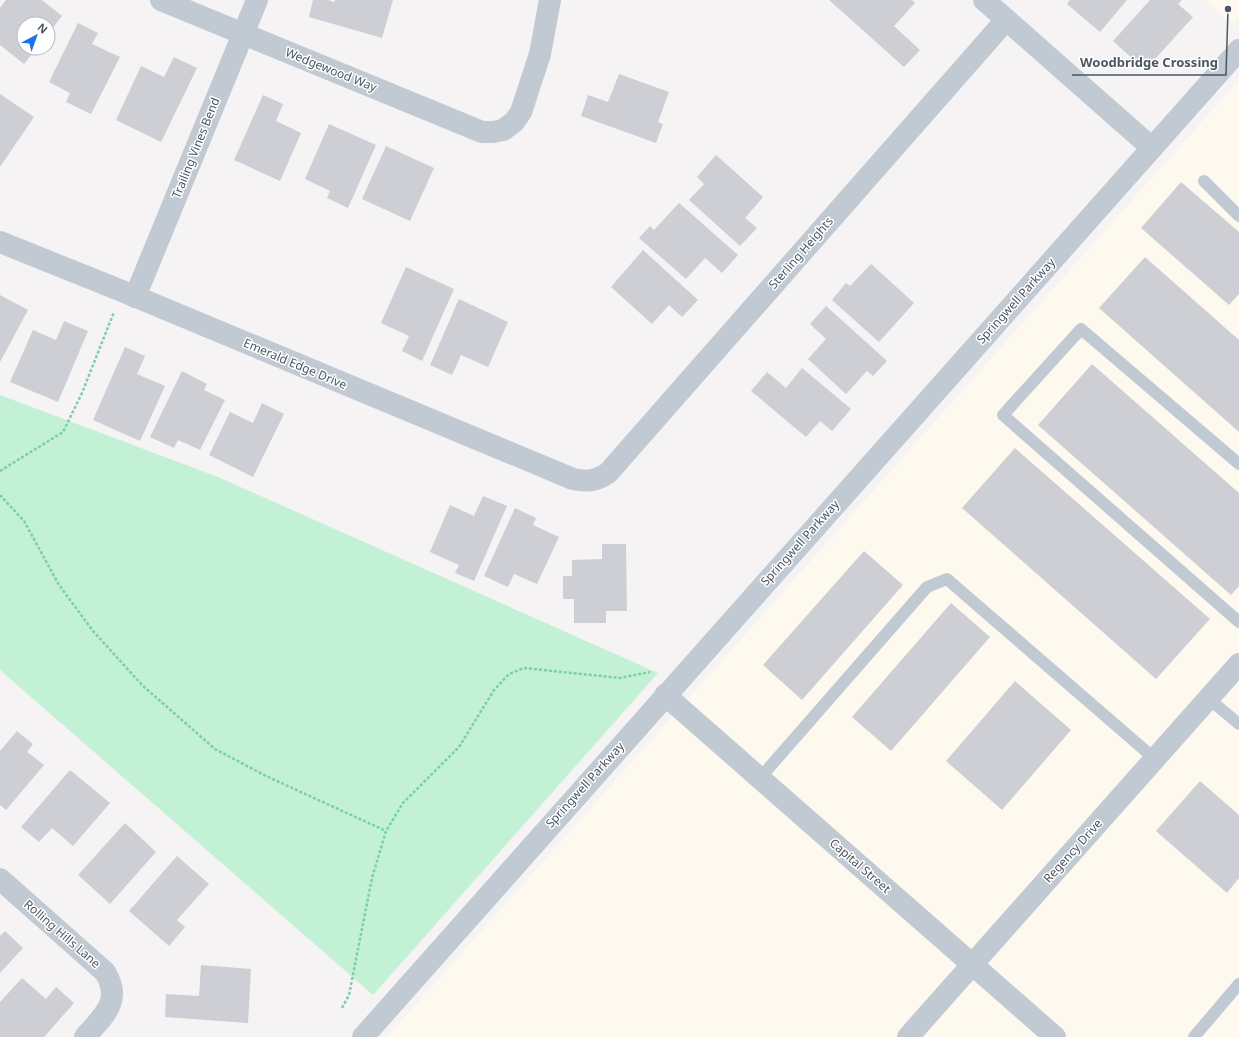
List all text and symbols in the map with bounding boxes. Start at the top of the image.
north arrow [16,16,56,56]
text: N [35,19,51,37]
street label: Wedgewood Way [283,43,380,96]
callout: Woodbridge Crossing [1072,50,1226,75]
text: Woodbridge Crossing [1080,53,1218,71]
street label: Trailing Vines Bend [168,95,224,201]
street label: Sterling Heights [765,213,837,292]
street label: Springwell Parkway [973,253,1059,347]
street label: Emerald Edge Drive [241,334,350,393]
street label: Springwell Parkway [757,495,843,589]
street label: Springwell Parkway [542,737,628,831]
street label: Regency Drive [1039,815,1106,886]
street label: Capital Street [826,834,895,897]
street label: Rolling Hills Lane [20,896,104,972]

